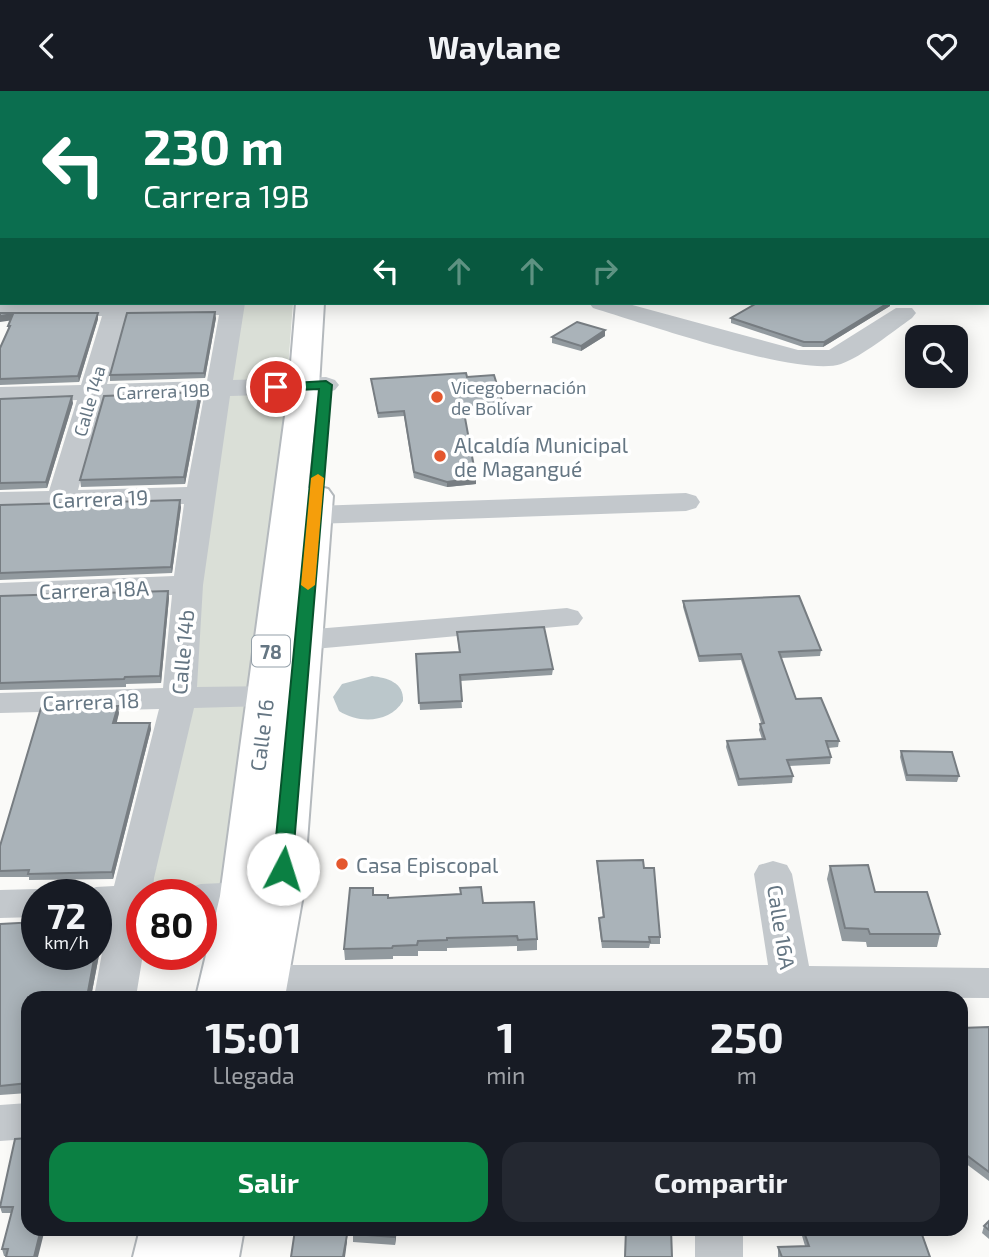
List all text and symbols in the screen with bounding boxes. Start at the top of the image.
icon: back [28,27,66,65]
text: Waylane [428,27,561,65]
icon: heart [923,27,961,65]
text: 230 m [143,116,284,175]
icon: left [28,119,119,210]
text: Carrera 19B [143,176,310,214]
icon: left [367,252,405,290]
icon: ahead [440,252,478,290]
icon: ahead [513,252,551,290]
icon: right [586,252,624,290]
map controls [905,325,968,388]
button: search [905,325,968,388]
pin [246,357,306,417]
street label: Calle 14a [68,363,110,439]
icon: arrive [257,368,295,406]
place label: Vicegobernación de Bolívar [451,376,586,419]
street label: Carrera 19B [116,378,210,404]
marker: Vicegobernación de Bolívar [429,389,445,405]
place label: Alcaldía Municipal de Magangué [454,432,629,481]
marker: Alcaldía Municipal de Magangué [432,448,448,464]
street label: Carrera 19 [51,484,149,512]
street label: Carrera 18A [39,575,149,603]
street label: Calle 14b [166,608,198,696]
road number: 78 [252,635,290,667]
street label: Carrera 18 [42,687,140,715]
street label: Calle 16 [244,698,278,772]
position arrow [246,832,320,906]
place label: Casa Episcopal [356,852,499,877]
marker: Casa Episcopal [334,856,350,872]
speed limit sign: 80 [126,879,217,970]
street label: Calle 16A [763,883,801,971]
text: 72 [47,894,86,936]
text: km/h [44,931,89,953]
text: 15:01 [205,1011,302,1061]
text: 1 [497,1011,515,1061]
text: 250 [710,1011,784,1061]
text: Llegada [213,1061,295,1089]
text: min [486,1061,525,1089]
text: m [737,1061,757,1089]
button: Salir [49,1142,488,1222]
button: Compartir [502,1142,940,1222]

